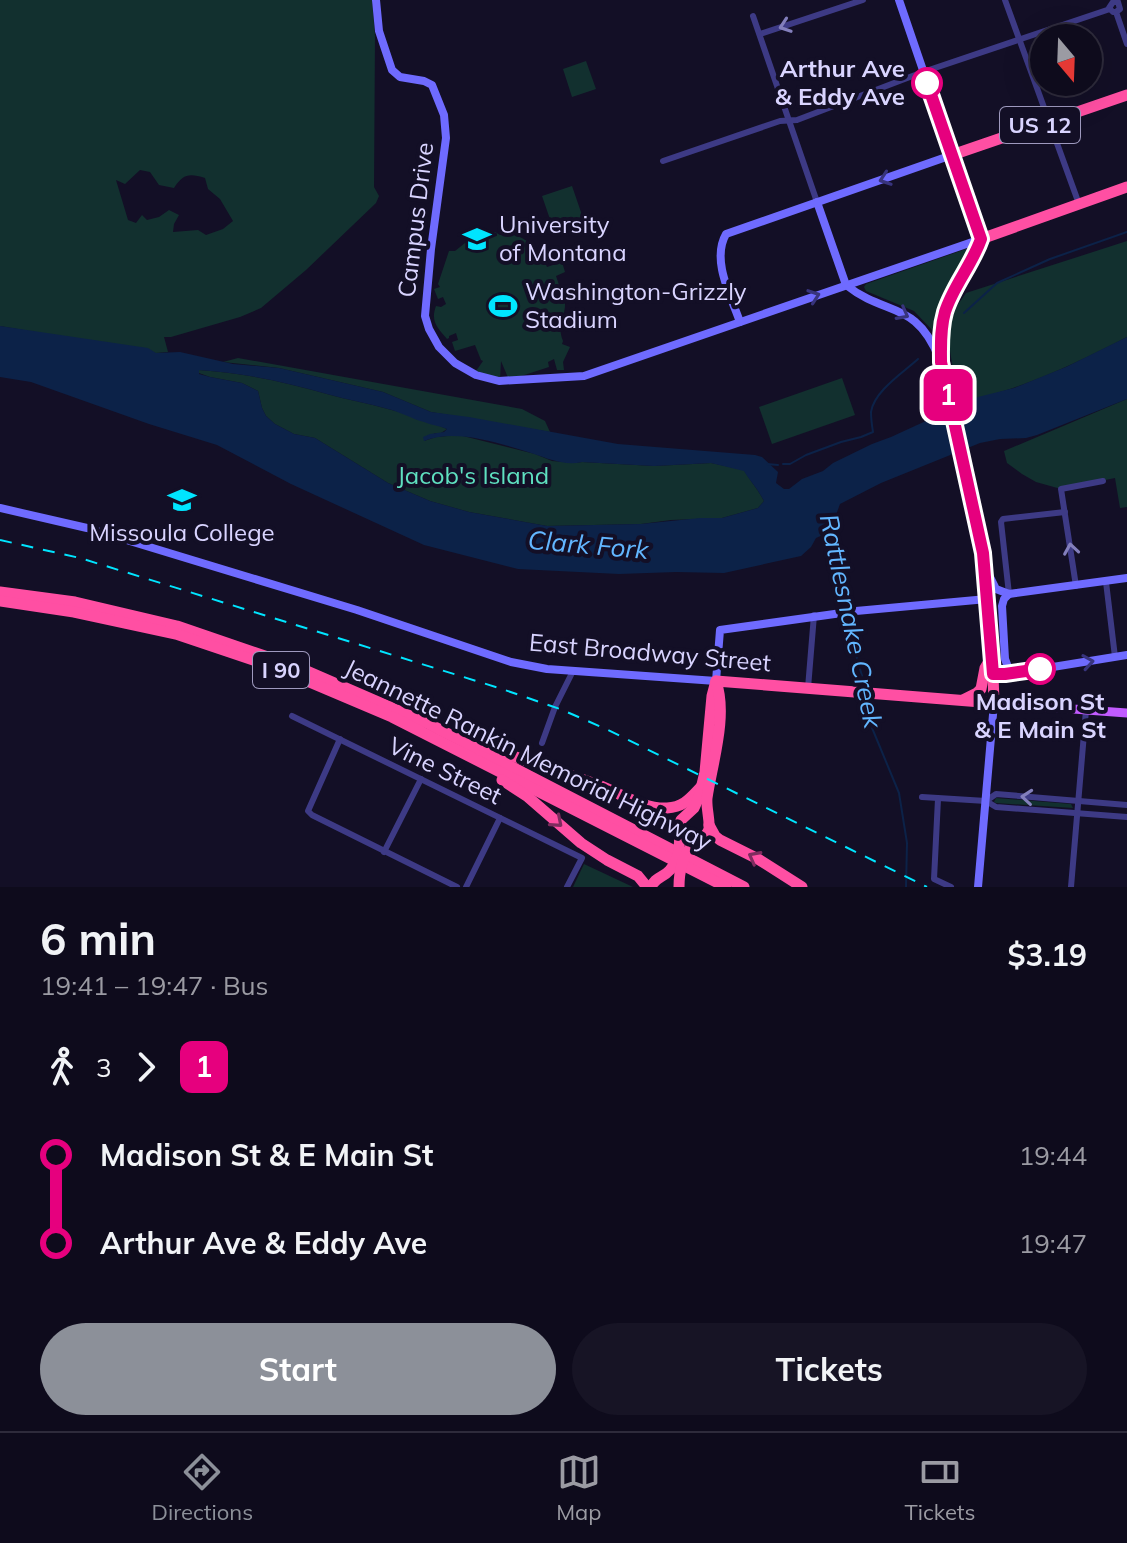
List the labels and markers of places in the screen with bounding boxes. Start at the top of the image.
place label: Arthur Ave & Eddy Ave [775,53,905,111]
marker: Arthur Ave & Eddy Ave [912,68,942,98]
place label: University of Montana [499,209,627,267]
school or university icon: University of Montana [462,224,492,254]
place label: Washington-Grizzly Stadium [525,276,747,334]
sports icon: Washington-Grizzly Stadium [488,291,518,321]
school or university icon: Missoula College [167,485,197,515]
place label: Missoula College [89,517,275,547]
marker: Madison St & E Main St [1025,654,1055,684]
place label: Madison St & E Main St [974,686,1106,744]

